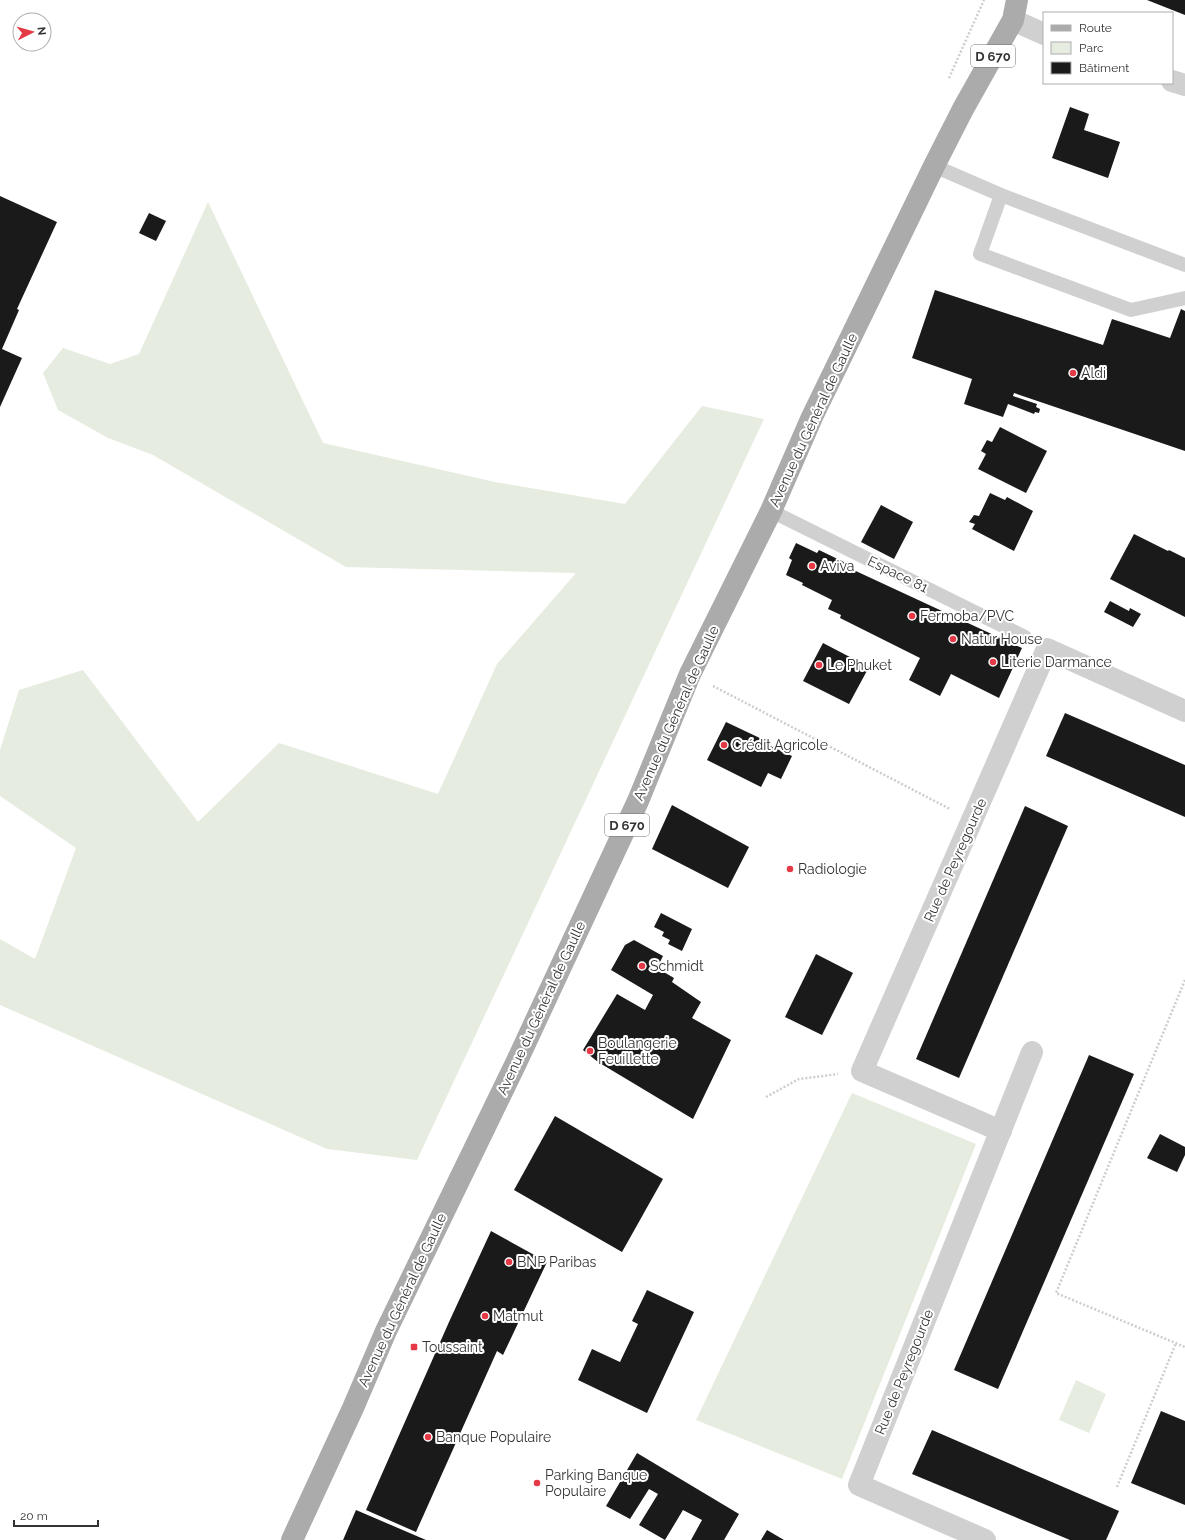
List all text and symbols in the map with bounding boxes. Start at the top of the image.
north arrow [12,12,52,52]
legend [1043,12,1173,84]
text: Route [1079,21,1112,35]
text: N [35,26,48,36]
text: Parc [1079,41,1104,55]
road number: D 670 [971,45,1015,67]
text: Bâtiment [1079,61,1129,75]
street label: Avenue du Général de Gaulle [766,331,860,509]
place label: Aldi [1081,365,1106,381]
marker: Aldi [1068,368,1078,378]
street label: Espace 81 [865,553,931,595]
place label: Aviva [820,558,854,574]
marker: Aviva [807,561,817,571]
place label: Fermoba/PVC [920,608,1015,624]
marker: Fermoba/PVC [907,611,917,621]
street label: Avenue du Général de Gaulle [630,623,722,803]
place label: Natur House [961,631,1042,647]
marker: Natur House [948,634,958,644]
place label: Literie Darmance [1001,654,1112,670]
place label: Le Phuket [827,657,892,673]
marker: Literie Darmance [988,657,998,667]
marker: Le Phuket [814,660,824,670]
place label: Crédit Agricole [732,737,828,753]
marker: Crédit Agricole [719,740,729,750]
street label: Rue de Peyregourde [921,796,989,924]
road number: D 670 [605,814,649,836]
place label: Radiologie [798,861,867,877]
marker: Radiologie [785,864,795,874]
street label: Avenue du Général de Gaulle [494,919,588,1097]
place label: Schmidt [650,958,704,974]
marker: Schmidt [637,961,647,971]
place label: Boulangerie Feuillette [598,1035,677,1067]
marker: Boulangerie Feuillette [585,1046,595,1056]
street label: Avenue du Général de Gaulle [355,1211,449,1389]
place label: BNP Paribas [517,1254,597,1270]
marker: BNP Paribas [504,1257,514,1267]
street label: Rue de Peyregourde [872,1307,936,1437]
place label: Matmut [493,1308,544,1324]
marker: Matmut [480,1311,490,1321]
place label: Toussaint [422,1339,483,1355]
marker: Toussaint [409,1342,419,1352]
place label: Banque Populaire [436,1429,551,1445]
marker: Banque Populaire [423,1432,433,1442]
place label: Parking Banque Populaire [545,1467,647,1499]
marker: Parking Banque Populaire [532,1478,542,1488]
scale bar [14,1502,98,1528]
text: 20 m [20,1509,48,1523]

